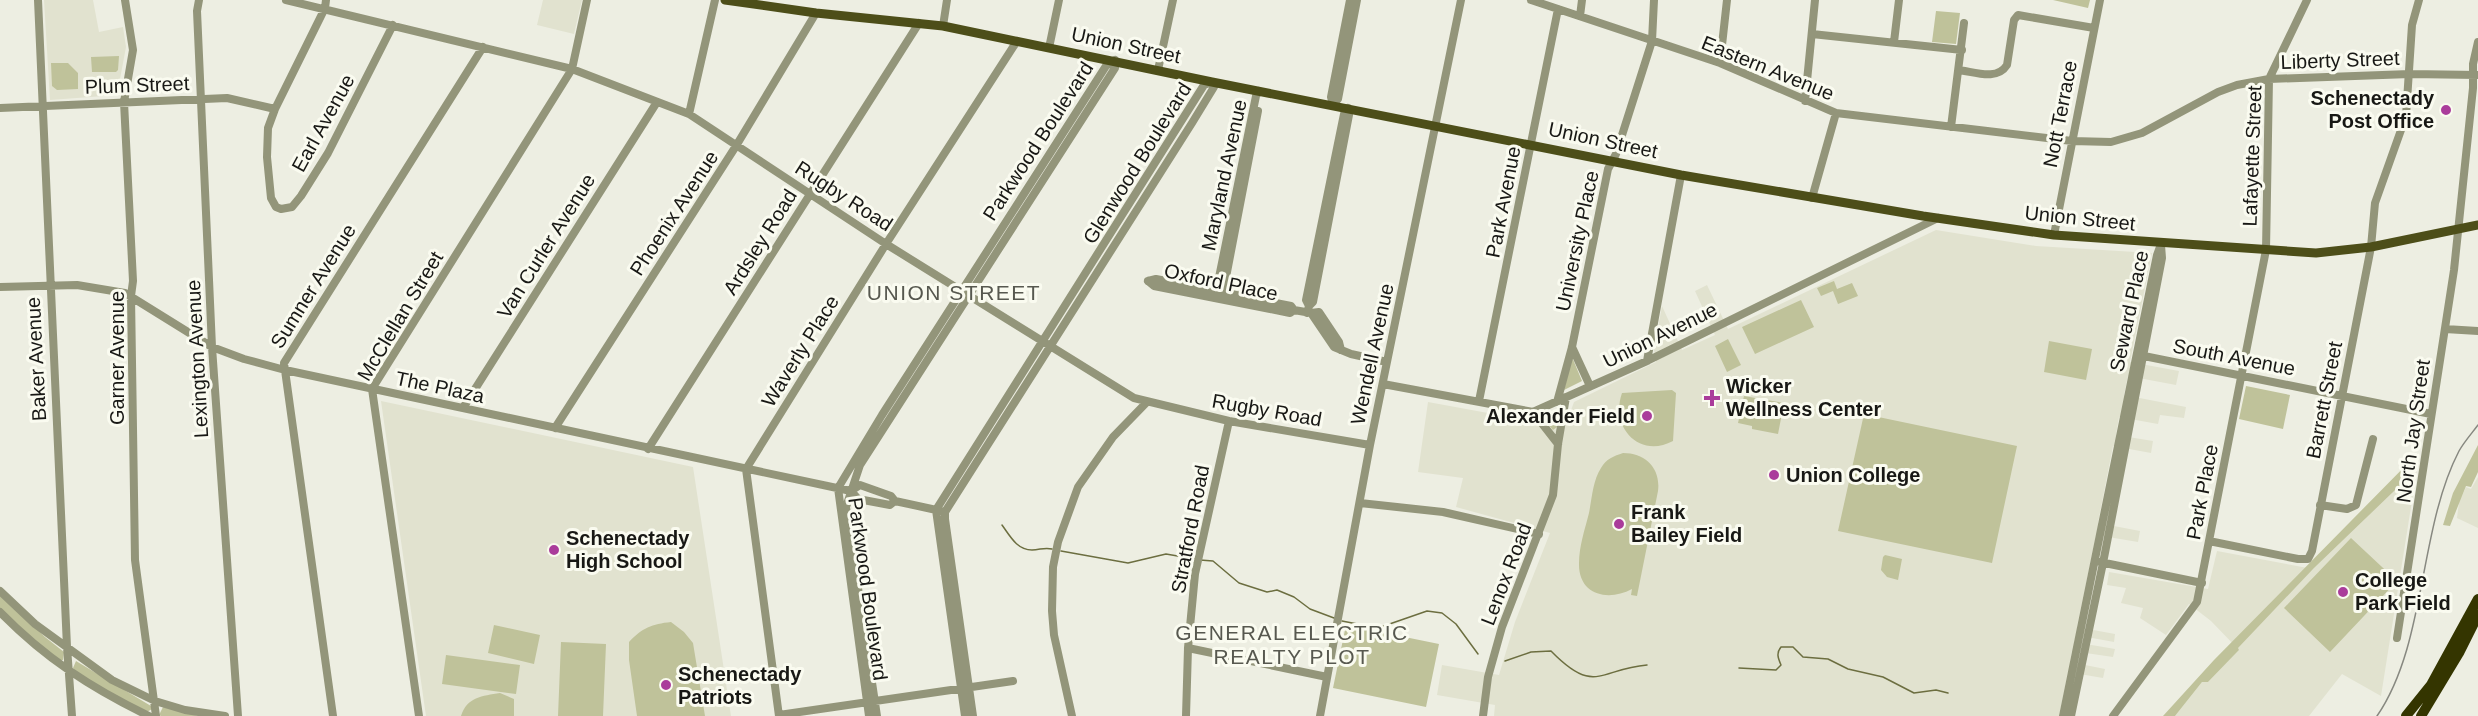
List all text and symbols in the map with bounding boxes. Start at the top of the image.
street label: Union Street [1069,23,1183,67]
street label: Eastern Avenue [1699,31,1837,105]
street label: Liberty Street [2280,47,2400,73]
street label: Parkwood Boulevard [979,58,1097,224]
street label: Nott Terrace [2039,59,2081,169]
street label: Earl Avenue [287,71,359,175]
street label: Plum Street [84,72,190,98]
street label: Glenwood Boulevard [1078,78,1196,248]
street label: Lafayette Street [2239,85,2265,227]
place label: Schenectady Post Office [2311,87,2435,132]
street label: Maryland Avenue [1197,97,1251,253]
marker: Schenectady Post Office [2439,103,2453,117]
street label: Union Street [1546,118,1660,162]
street label: Park Avenue [1481,144,1525,260]
street label: Phoenix Avenue [626,147,722,279]
street label: Rugby Road [791,156,897,236]
street label: University Place [1551,169,1603,313]
street label: Van Curler Avenue [493,170,599,322]
street label: Ardsley Road [719,185,801,299]
street label: Union Street [2024,201,2137,235]
street label: Sumner Avenue [266,220,360,352]
street label: McClellan Street [353,247,447,385]
street label: Seward Place [2105,248,2153,374]
street label: Oxford Place [1162,259,1280,305]
street label: Lexington Avenue [182,279,212,439]
district label: UNION STREET [867,281,1041,304]
street label: Wendell Avenue [1346,281,1398,427]
street label: Garner Avenue [106,291,128,425]
street label: Waverly Place [757,291,843,411]
street label: Baker Avenue [22,296,50,422]
street label: Union Avenue [1599,298,1721,372]
street label: South Avenue [2171,334,2297,380]
street label: Barrett Street [2302,339,2346,460]
street label: North Jay Street [2392,357,2434,504]
street label: The Plaza [394,367,487,407]
place label: Wicker Wellness Center [1726,375,1881,420]
marker: Wicker Wellness Center [1703,389,1721,407]
street label: Rugby Road [1210,390,1324,430]
place label: Alexander Field [1486,405,1635,427]
marker: Alexander Field [1640,409,1654,423]
street label: Park Place [2182,442,2222,542]
street label: Stratford Road [1167,463,1213,595]
place label: Union College [1786,464,1920,486]
marker: Union College [1767,468,1781,482]
street label: Parkwood Boulevard [844,496,892,682]
place label: Frank Bailey Field [1631,501,1742,546]
marker: Frank Bailey Field [1612,517,1626,531]
street label: Lenox Road [1476,520,1536,628]
place label: Schenectady High School [566,527,690,572]
marker: Schenectady High School [547,543,561,557]
place label: College Park Field [2355,569,2451,614]
marker: College Park Field [2336,585,2350,599]
district label: GENERAL ELECTRIC REALTY PLOT [1175,621,1409,668]
place label: Schenectady Patriots [678,663,802,708]
marker: Schenectady Patriots [659,678,673,692]

